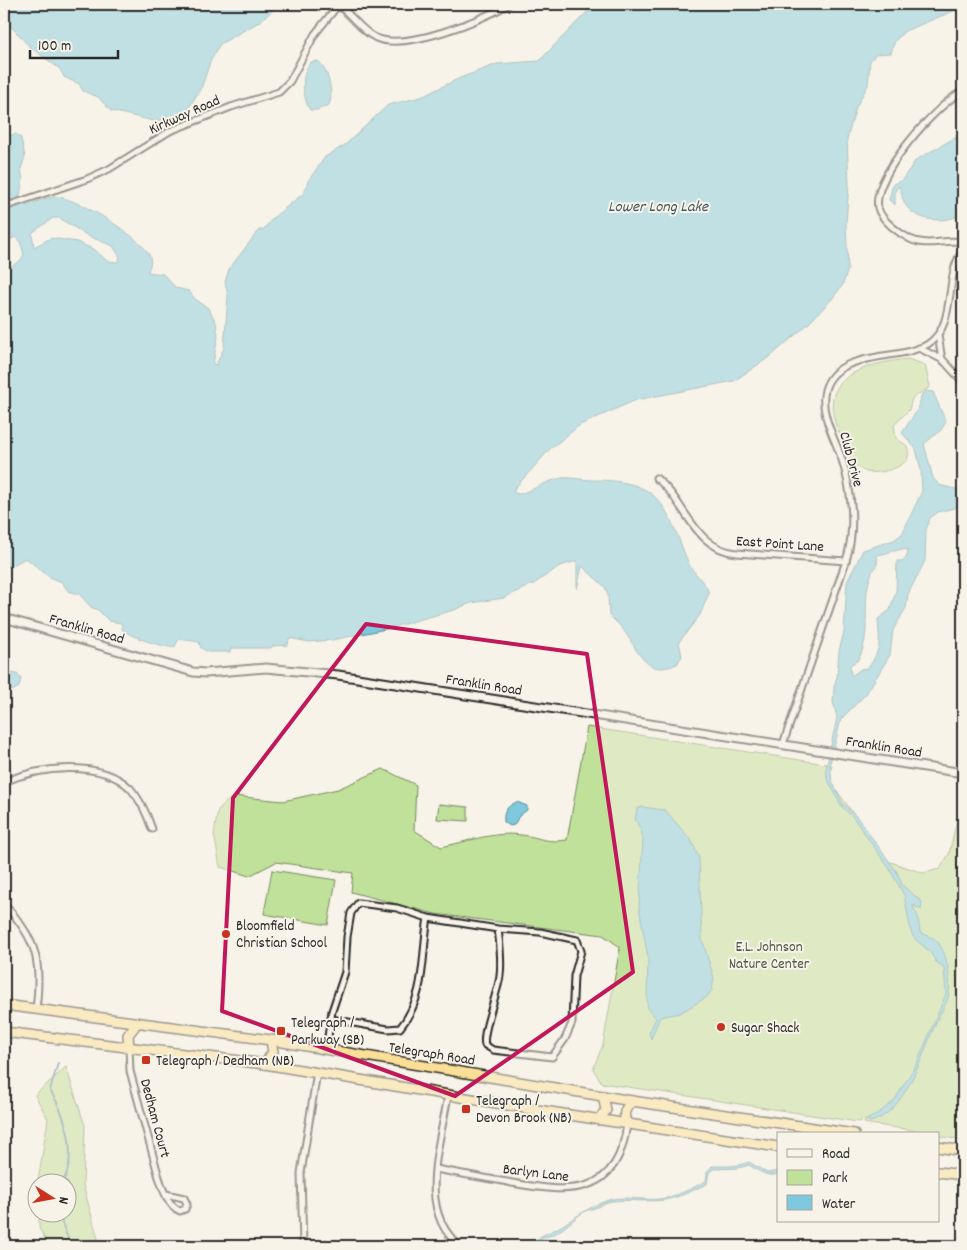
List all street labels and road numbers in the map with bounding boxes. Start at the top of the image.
street label: Kirkway Road [146,90,224,141]
street label: Club Drive [832,429,868,490]
street label: East Point Lane [735,531,825,559]
street label: Franklin Road [46,609,127,651]
street label: Franklin Road [444,669,523,703]
street label: Franklin Road [844,731,923,765]
street label: Telegraph Road [387,1037,476,1073]
street label: Dedham Court [133,1077,175,1161]
street label: Barlyn Lane [501,1159,570,1189]

